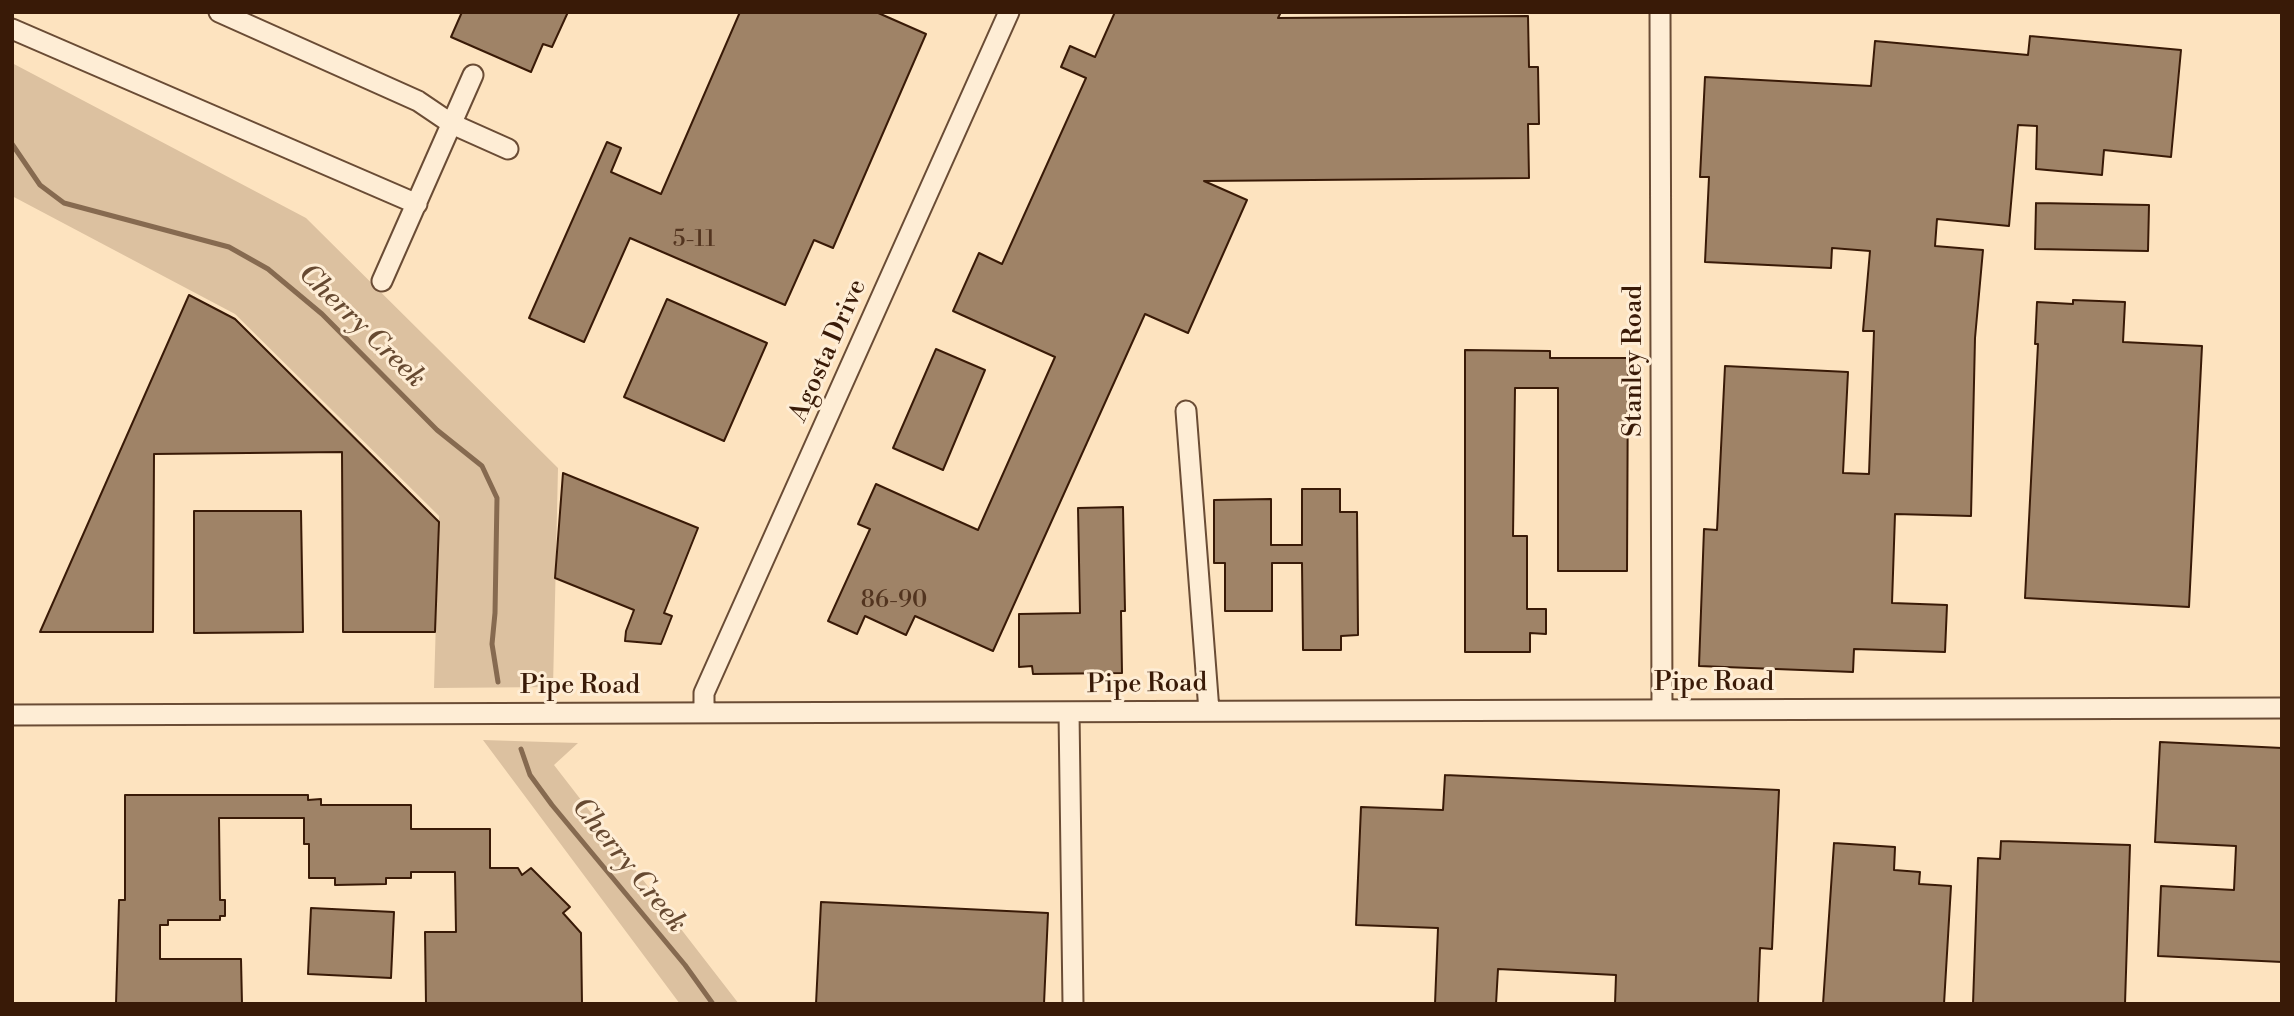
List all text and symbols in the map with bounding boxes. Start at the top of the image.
house number: 5-11 [673,226,715,254]
water label: Cherry Creek [290,258,432,396]
street label: Agosta Drive [784,275,874,427]
street label: Stanley Road [1619,285,1651,437]
house number: 86-90 [861,587,927,615]
street label: Pipe Road [1087,668,1207,702]
street label: Pipe Road [1654,668,1774,700]
street label: Pipe Road [520,671,640,703]
water label: Cherry Creek [563,792,693,940]

